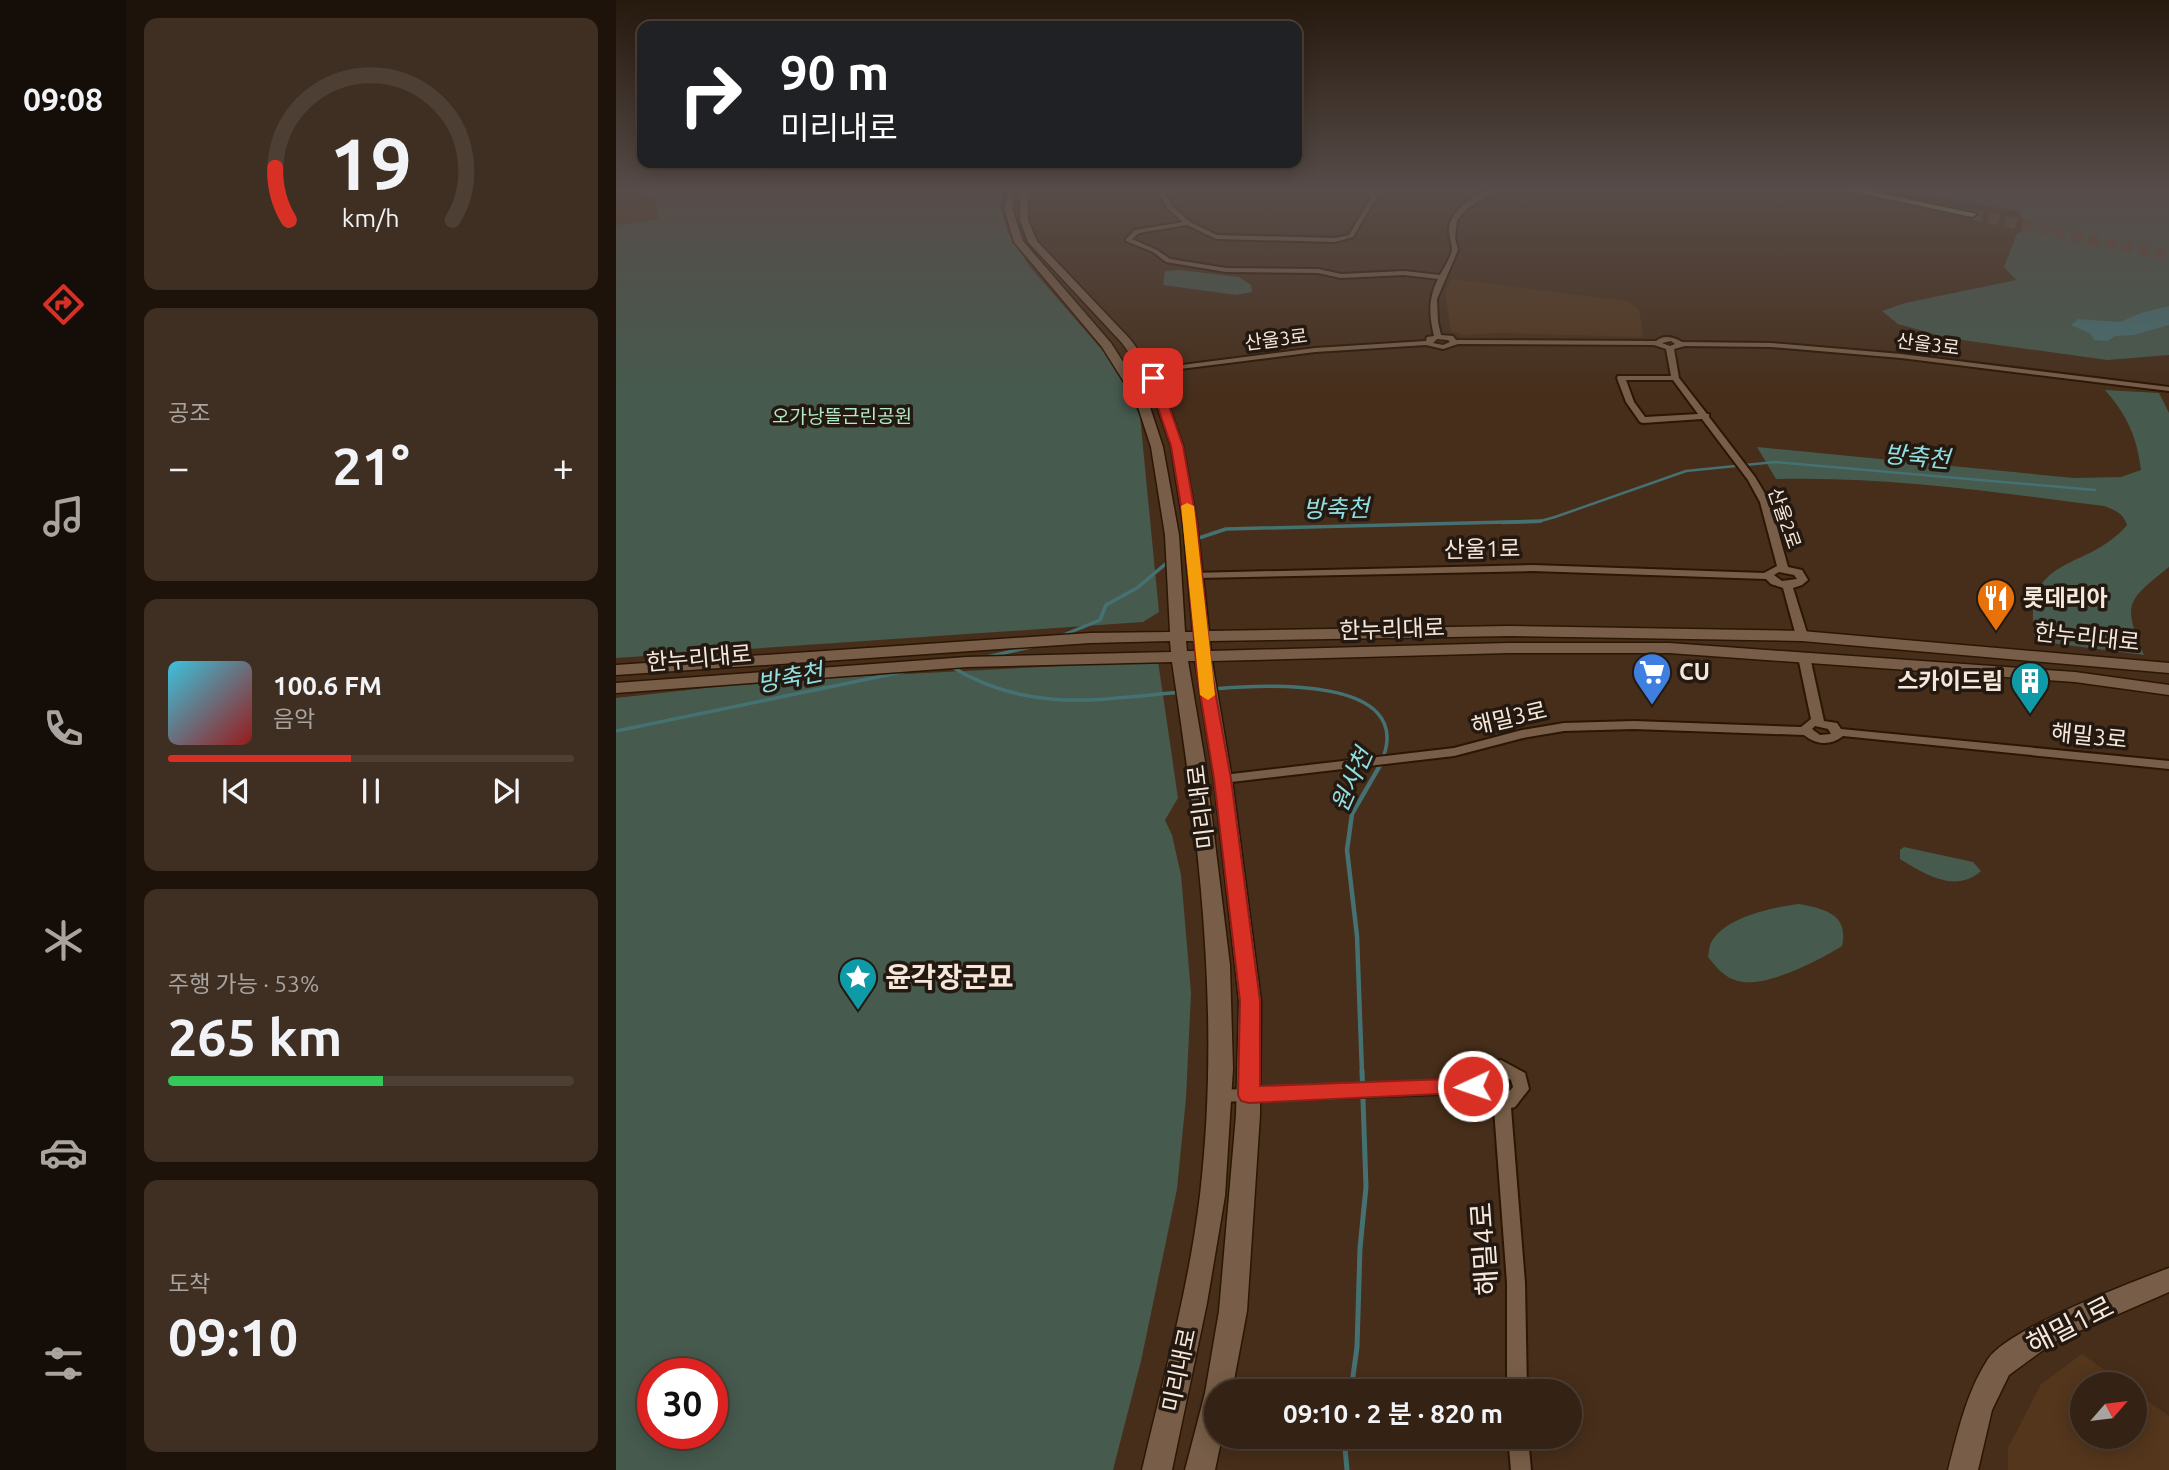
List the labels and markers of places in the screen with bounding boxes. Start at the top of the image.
pin [1123,348,1183,408]
restaurant icon: 롯데리아 [1975,577,2017,632]
place label: 롯데리아 [2023,585,2108,610]
supermarket icon: CU [1631,651,1673,706]
place label: CU [1679,659,1710,684]
building icon: 스카이드림 [2009,660,2051,715]
place label: 스카이드림 [1897,668,2003,693]
place icon: 윤각장군묘 [837,956,879,1011]
place label: 윤각장군묘 [885,961,1014,992]

